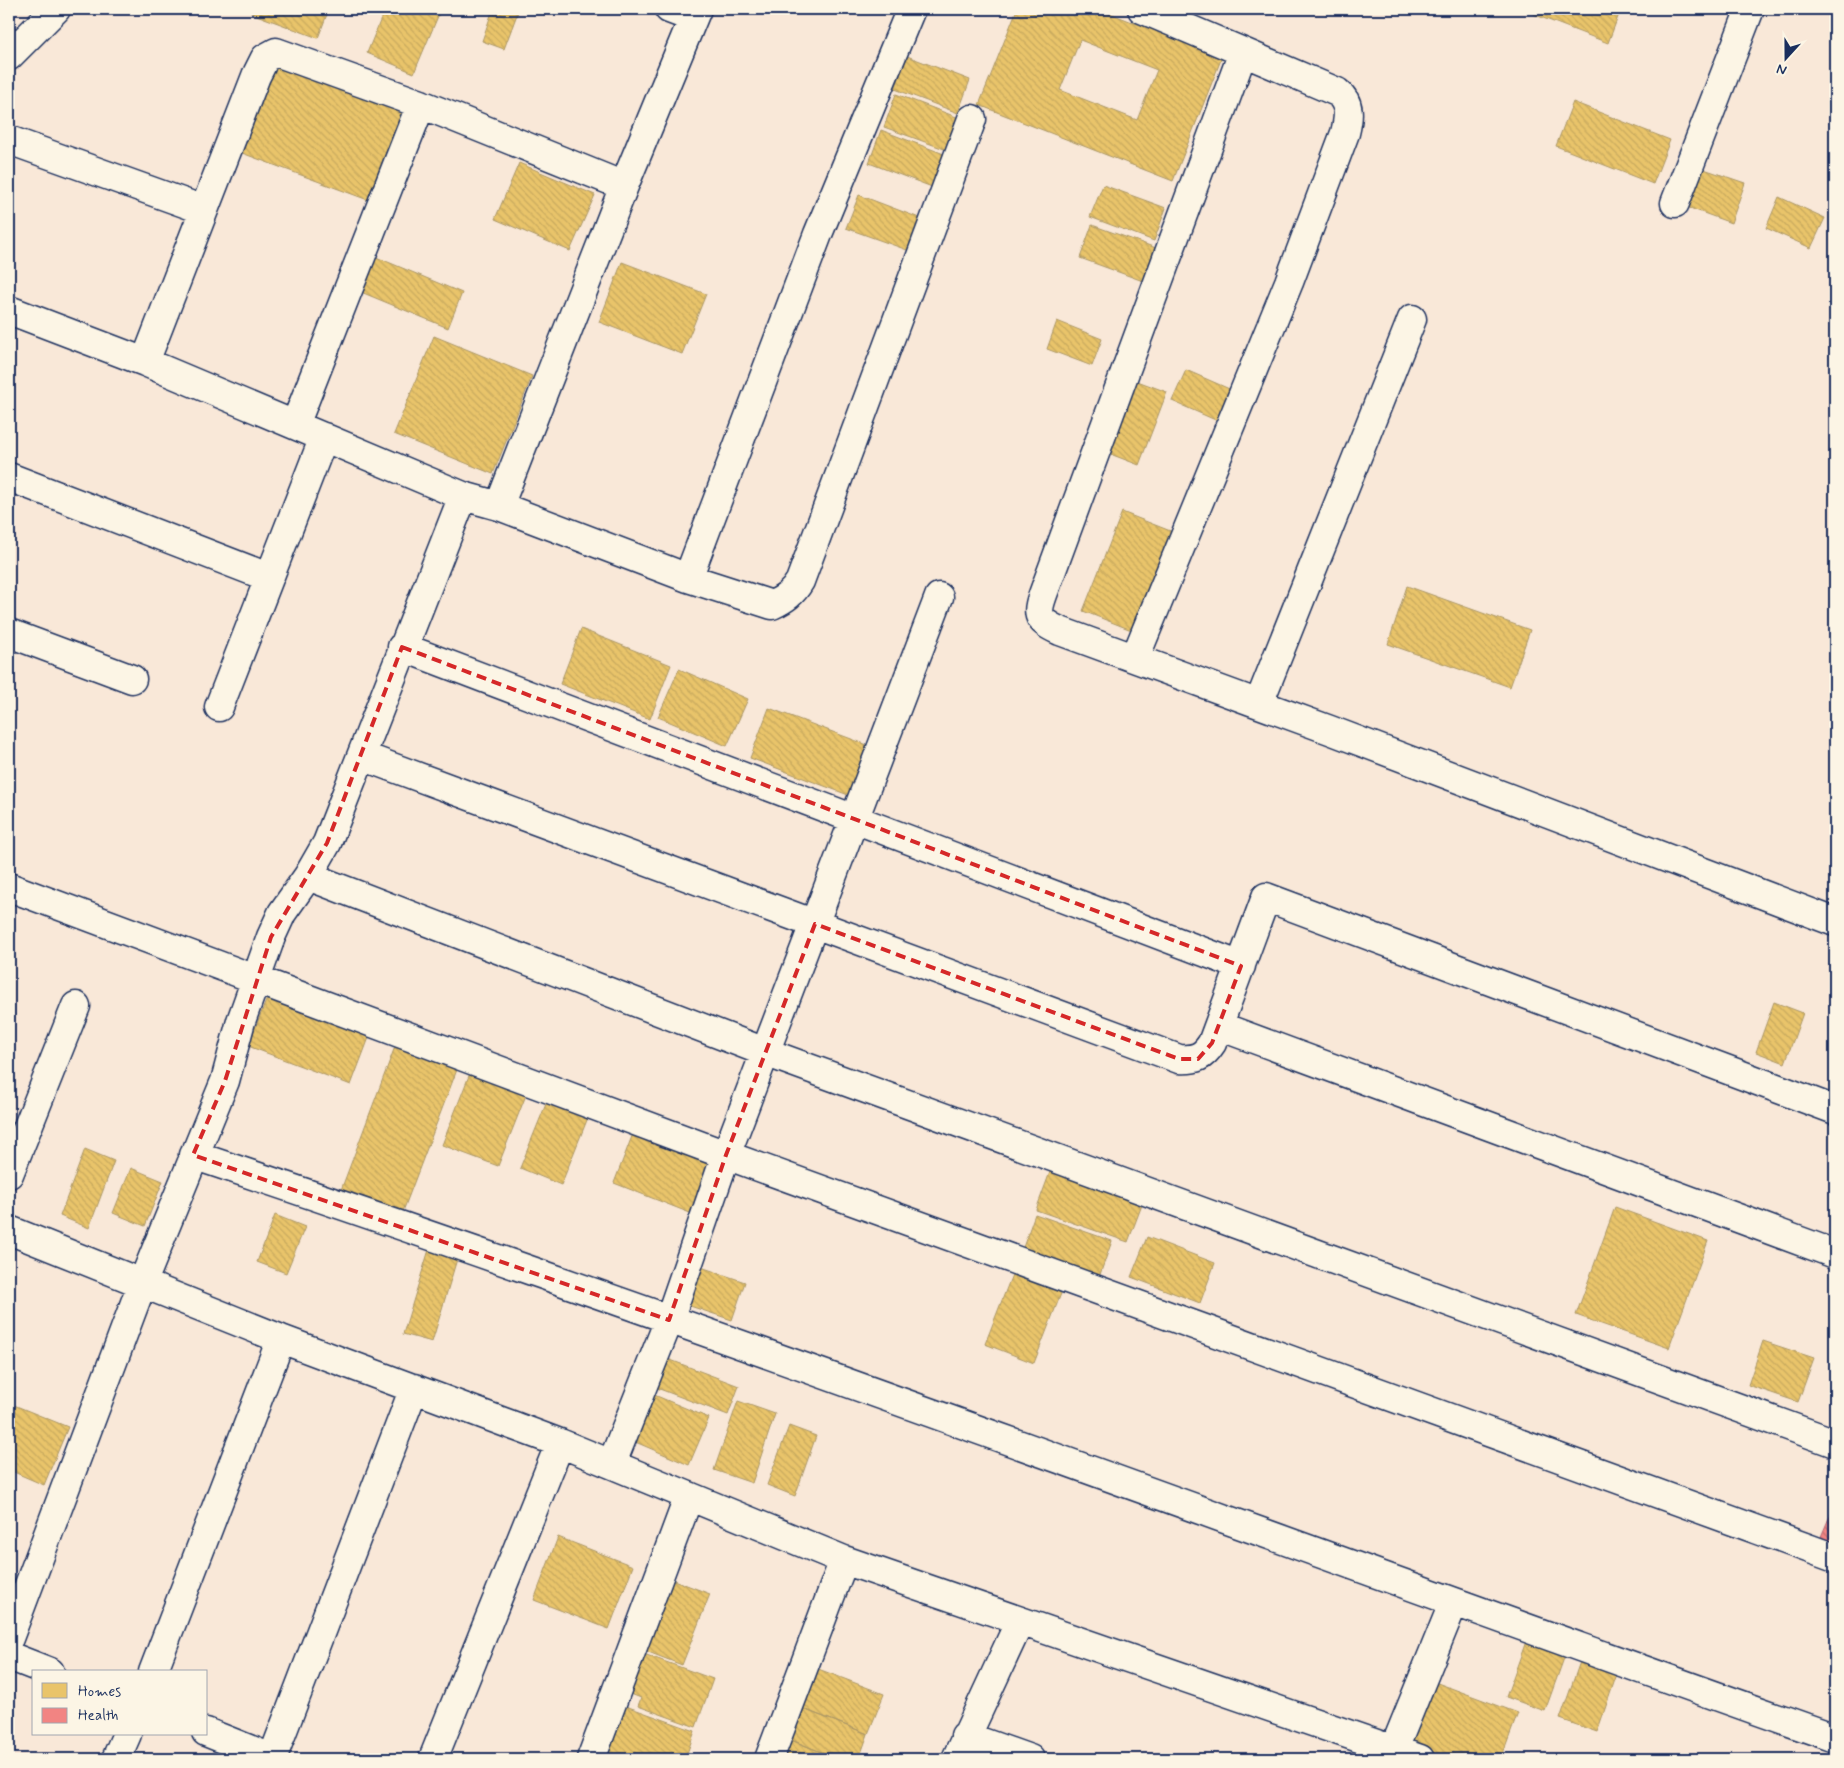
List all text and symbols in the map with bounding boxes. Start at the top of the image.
north arrow [1762,32,1812,82]
text: N [1774,59,1789,79]
legend [32,1670,208,1736]
text: Homes [78,1682,121,1702]
text: Health [78,1706,119,1726]

